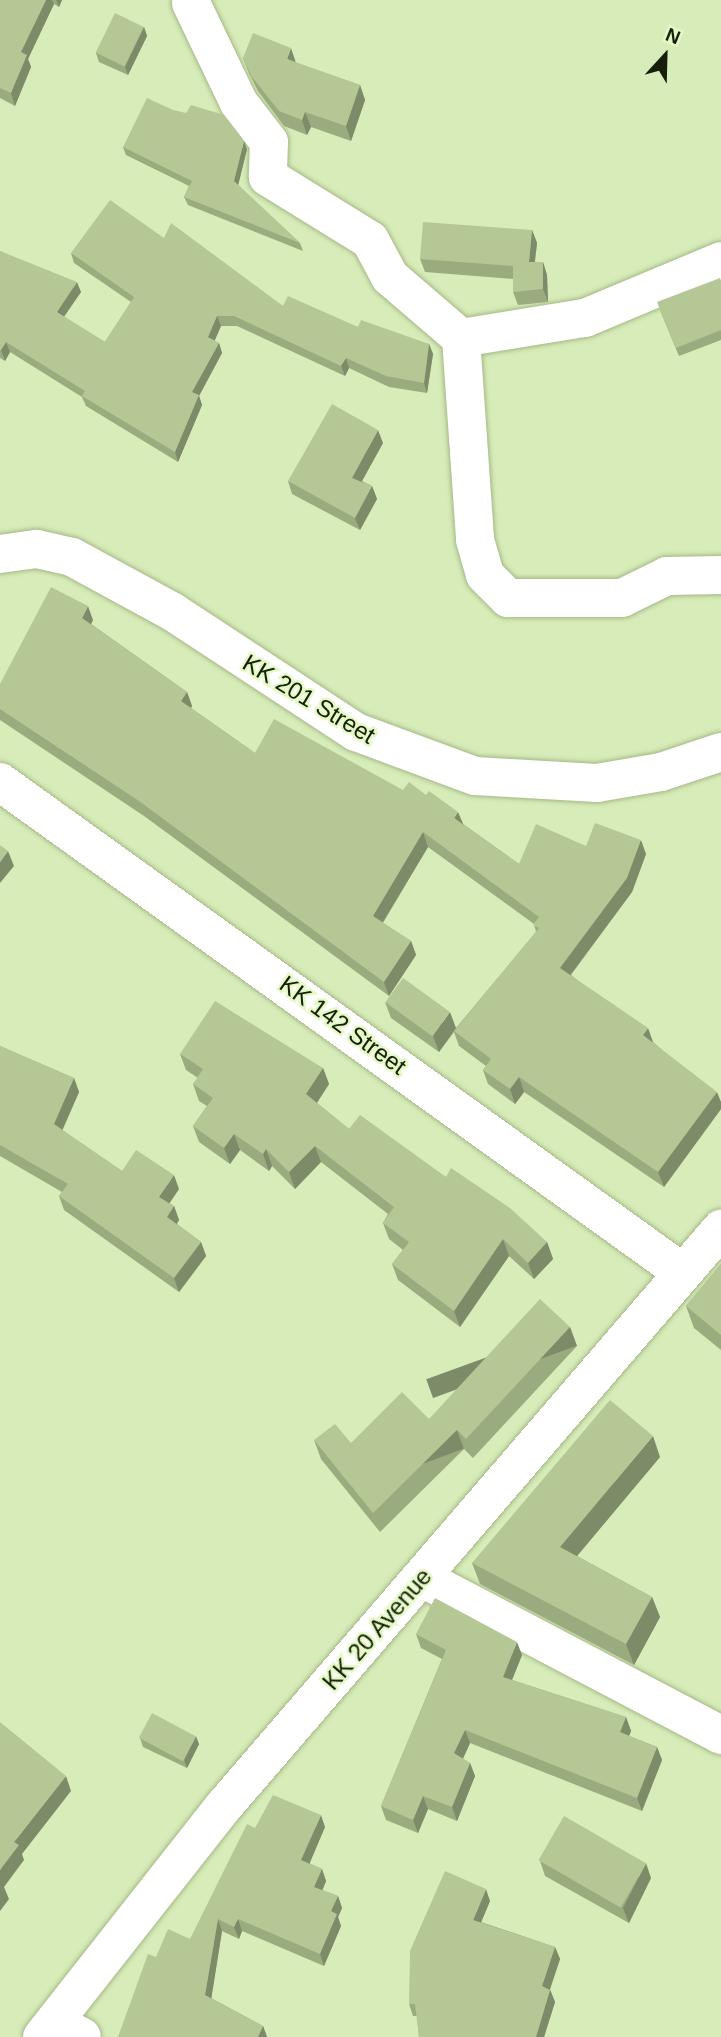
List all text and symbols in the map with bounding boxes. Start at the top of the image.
north arrow [630,21,700,91]
text: N [663,24,683,48]
street label: KK 201 Street [238,648,380,750]
street label: KK 142 Street [274,969,412,1081]
street label: KK 20 Avenue [316,1562,438,1696]

